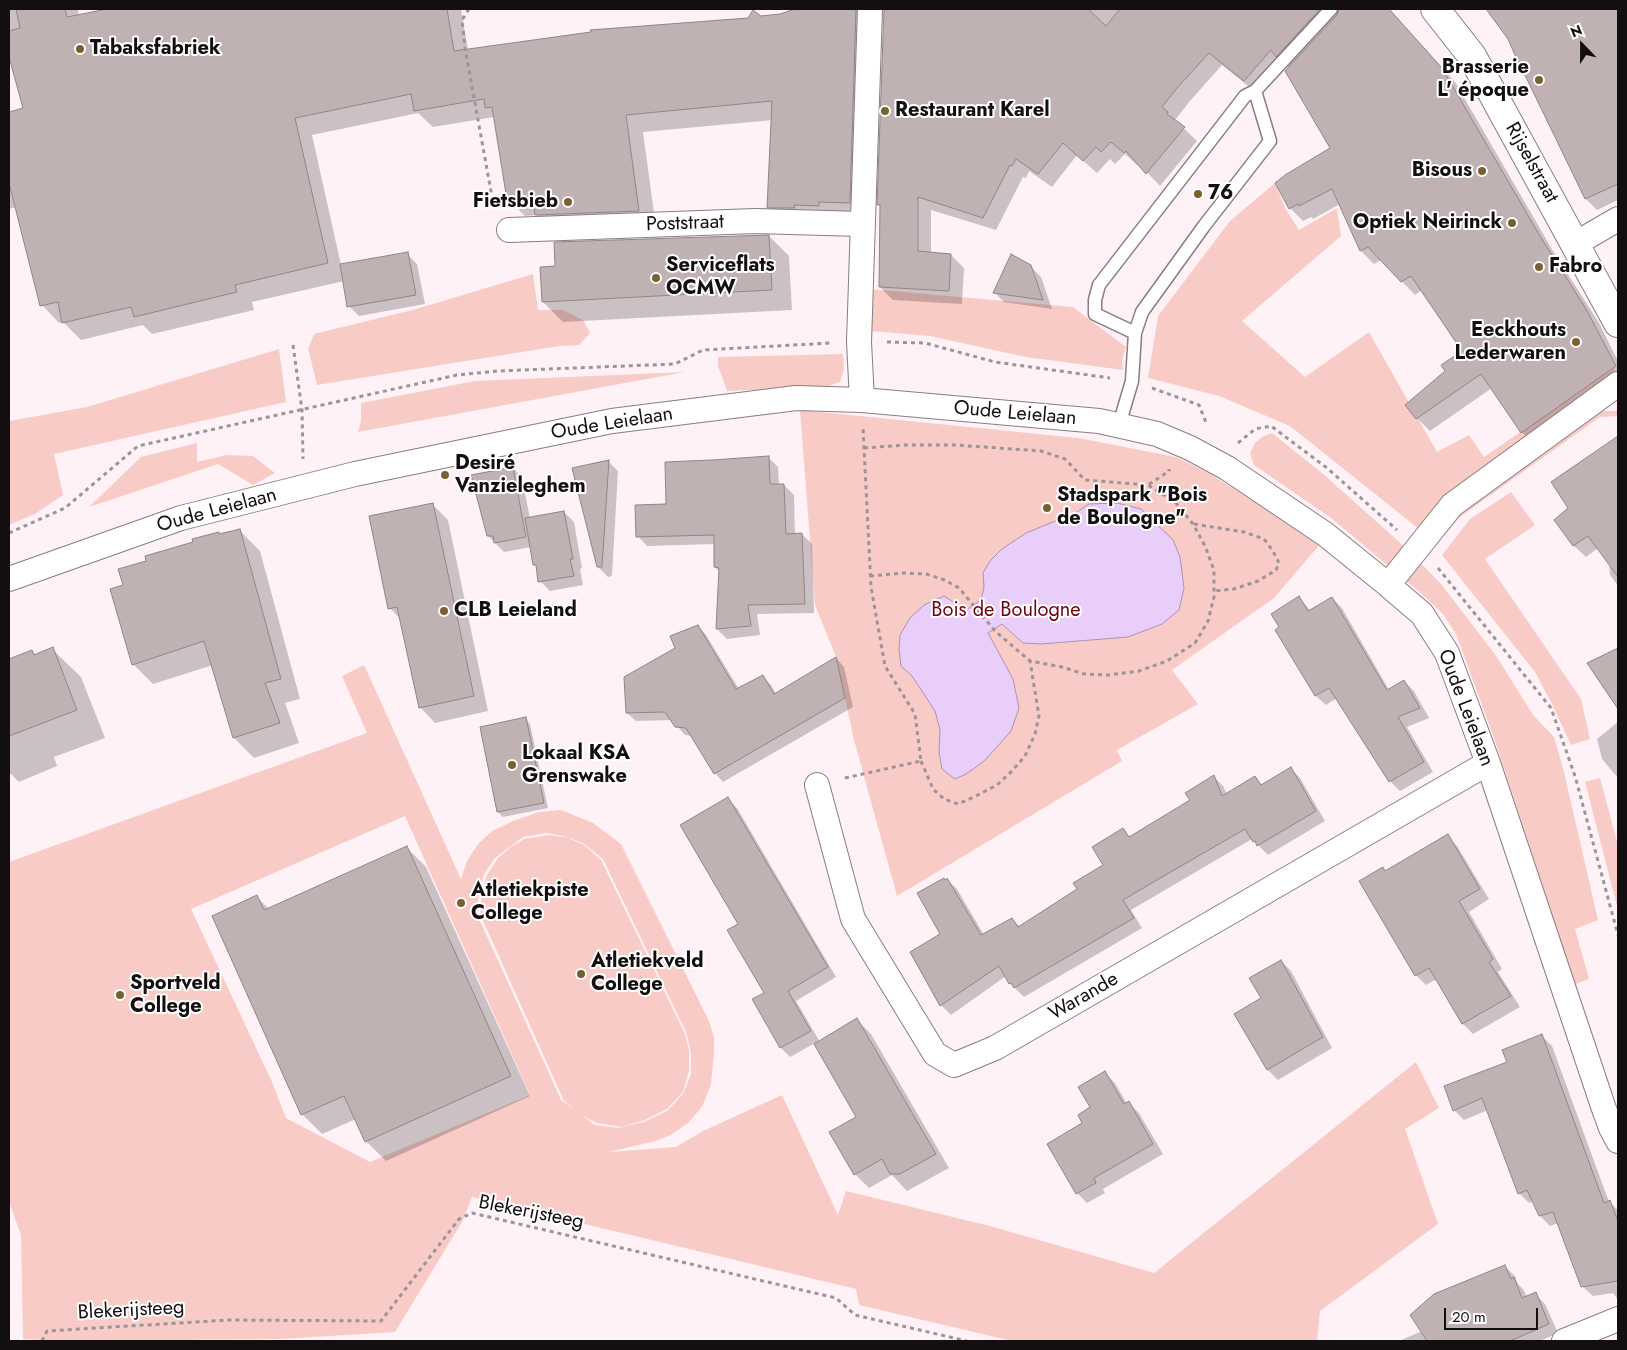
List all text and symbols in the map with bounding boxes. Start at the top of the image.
north arrow [1557,20,1607,70]
text: N [1567,20,1585,42]
place label: Tabaksfabriek [90,37,221,61]
marker: Tabaksfabriek [74,43,86,55]
place label: Brasserie L' époque [1437,56,1529,103]
marker: Brasserie L' époque [1533,74,1545,86]
place label: Restaurant Karel [895,99,1050,123]
marker: Restaurant Karel [879,105,891,117]
street label: Rijselstraat [1499,119,1563,207]
place label: Bisous [1412,159,1472,183]
marker: Bisous [1476,165,1488,177]
place label: 76 [1208,182,1233,206]
marker: 76 [1192,188,1204,200]
place label: Fietsbieb [473,190,558,214]
marker: Fietsbieb [562,196,574,208]
street label: Poststraat [646,211,724,237]
place label: Optiek Neirinck [1353,211,1502,235]
marker: Optiek Neirinck [1506,217,1518,229]
place label: Serviceflats OCMW [666,254,775,301]
place label: Fabro [1549,255,1602,279]
marker: Fabro [1533,261,1545,273]
marker: Serviceflats OCMW [650,272,662,284]
place label: Eeckhouts Lederwaren [1454,319,1566,366]
marker: Eeckhouts Lederwaren [1570,336,1582,348]
street label: Oude Leielaan [953,397,1077,431]
street label: Oude Leielaan [549,403,675,445]
place label: Desiré Vanzieleghem [455,452,586,499]
marker: Desiré Vanzieleghem [439,469,451,481]
street label: Oude Leielaan [154,483,280,539]
place label: Stadspark "Bois de Boulogne" [1057,484,1207,531]
marker: Stadspark "Bois de Boulogne" [1041,502,1053,514]
place label: CLB Leieland [454,599,577,623]
park label: Bois de Boulogne [931,599,1081,623]
marker: CLB Leieland [438,605,450,617]
street label: Oude Leielaan [1432,646,1498,770]
place label: Lokaal KSA Grenswake [522,742,630,789]
marker: Lokaal KSA Grenswake [506,759,518,771]
place label: Atletiekpiste College [471,879,589,926]
marker: Atletiekpiste College [455,897,467,909]
place label: Atletiekveld College [591,950,704,997]
marker: Atletiekveld College [575,968,587,980]
street label: Warande [1045,968,1123,1026]
place label: Sportveld College [130,972,221,1019]
marker: Sportveld College [114,989,126,1001]
street label: Blekerijsteeg [476,1191,586,1235]
street label: Blekerijsteeg [77,1296,185,1326]
scale bar [1447,1298,1541,1330]
text: 20 m [1452,1306,1486,1328]

